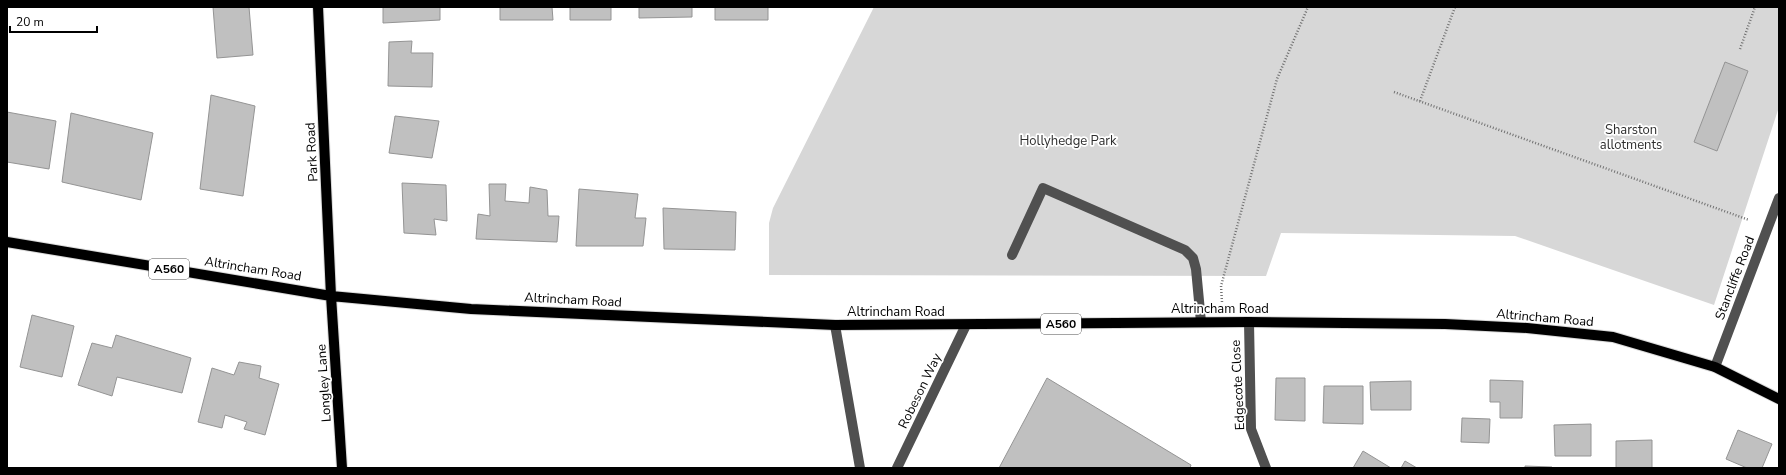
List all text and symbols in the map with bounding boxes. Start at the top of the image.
scale bar [10,8,97,34]
text: 20 m [16,14,44,30]
park label: Sharston allotments [1600,121,1662,154]
street label: Park Road [301,122,323,182]
park label: Hollyhedge Park [1019,132,1117,150]
street label: Stancliffe Road [1711,233,1759,323]
street label: Altrincham Road [203,252,303,286]
road number: A560 [149,259,189,279]
street label: Altrincham Road [524,288,622,312]
street label: Altrincham Road [1171,300,1269,318]
street label: Altrincham Road [847,303,945,321]
street label: Altrincham Road [1495,305,1595,331]
road number: A560 [1041,314,1081,334]
street label: Edgecote Close [1227,339,1249,431]
street label: Longley Lane [312,343,336,423]
street label: Robeson Way [894,350,946,432]

